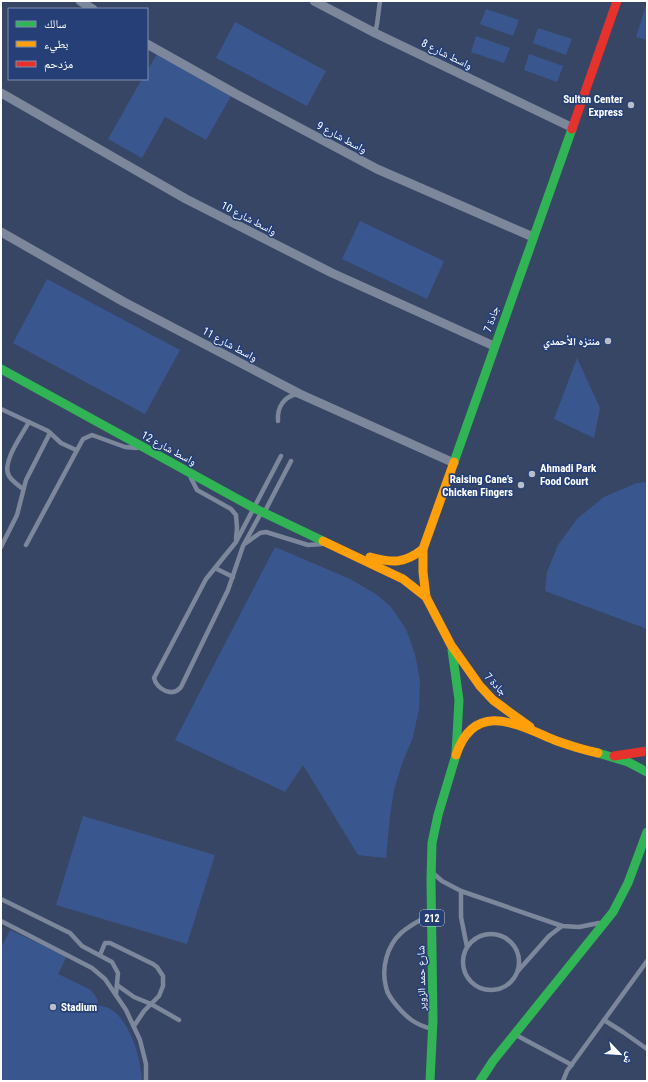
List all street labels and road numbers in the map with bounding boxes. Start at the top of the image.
street label: واسط شارع 8 [419,37,474,72]
street label: واسط شارع 9 [314,119,369,156]
street label: واسط شارع 10 [219,199,279,238]
street label: جادة 7 [481,304,502,334]
street label: واسط شارع 11 [200,325,259,364]
street label: واسط شارع 12 [139,429,198,468]
street label: جادة 7 [482,670,510,699]
road number: 212 [420,910,444,926]
street label: شارع حمد الزوير [414,945,429,1012]

